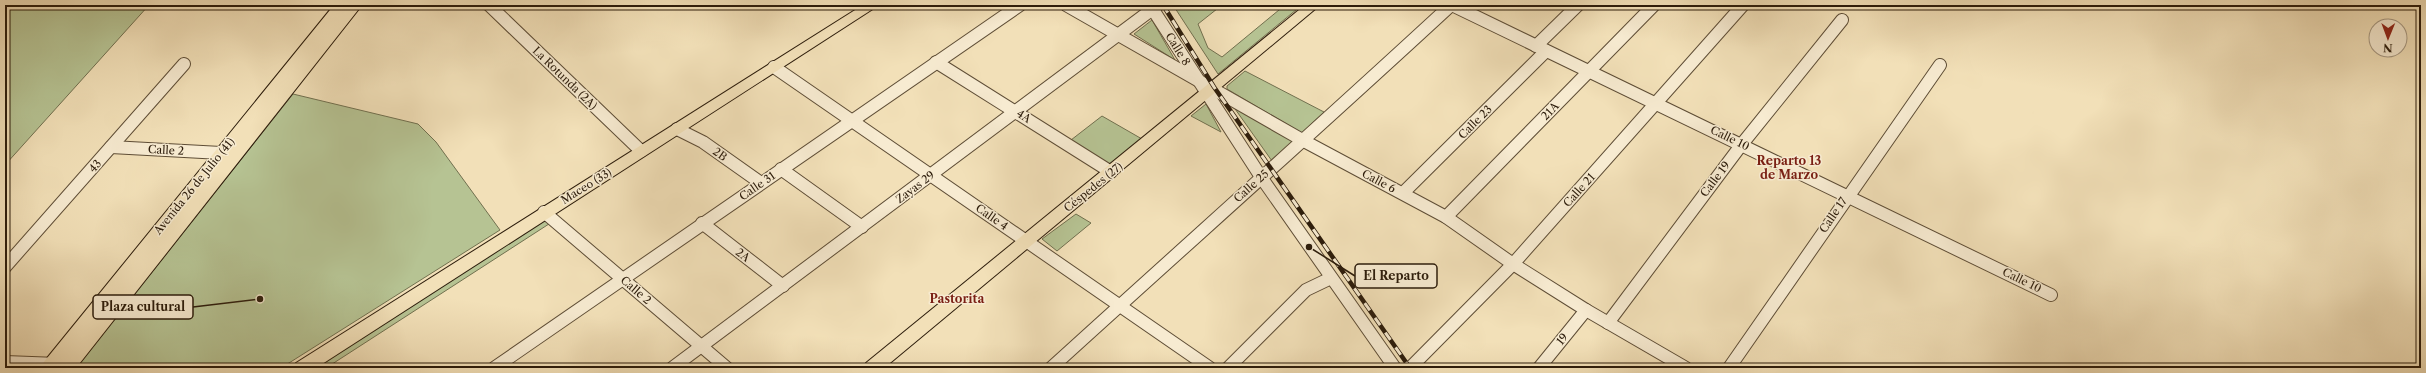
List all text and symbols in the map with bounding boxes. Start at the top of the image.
north arrow [2368,18,2408,58]
street label: Calle 8 [1162,30,1194,68]
text: N [2382,41,2393,55]
street label: La Rotunda (2A) [530,44,600,112]
street label: 21A [1538,98,1562,123]
street label: Calle 23 [1455,102,1495,142]
street label: 4A [1014,106,1035,126]
street label: Calle 10 [1708,123,1752,153]
street label: Avenida 26 de Julio (41) [150,135,237,238]
street label: Calle 2 [148,142,184,158]
street label: 2B [710,144,730,164]
district label: Reparto 13 de Marzo [1757,153,1822,182]
street label: 43 [86,157,104,175]
street label: Calle 19 [1697,158,1733,200]
street label: Céspedes (27) [1061,159,1125,215]
street label: Maceo (33) [558,165,614,207]
street label: Calle 6 [1360,166,1399,196]
street label: Calle 25 [1231,167,1271,205]
street label: Calle 31 [736,168,778,203]
street label: Zayas 29 [893,168,937,206]
street label: Calle 21 [1560,170,1598,210]
street label: Calle 17 [1816,194,1850,235]
street label: Calle 4 [973,201,1011,233]
street label: 2A [733,245,754,265]
callout: El Reparto [1355,264,1437,288]
street label: Calle 10 [2000,265,2044,295]
text: El Reparto [1363,268,1429,283]
street label: Calle 2 [618,273,654,307]
district label: Pastorita [930,291,985,306]
callout: Plaza cultural [93,295,193,319]
text: Plaza cultural [101,299,185,314]
street label: 19 [1553,330,1571,348]

